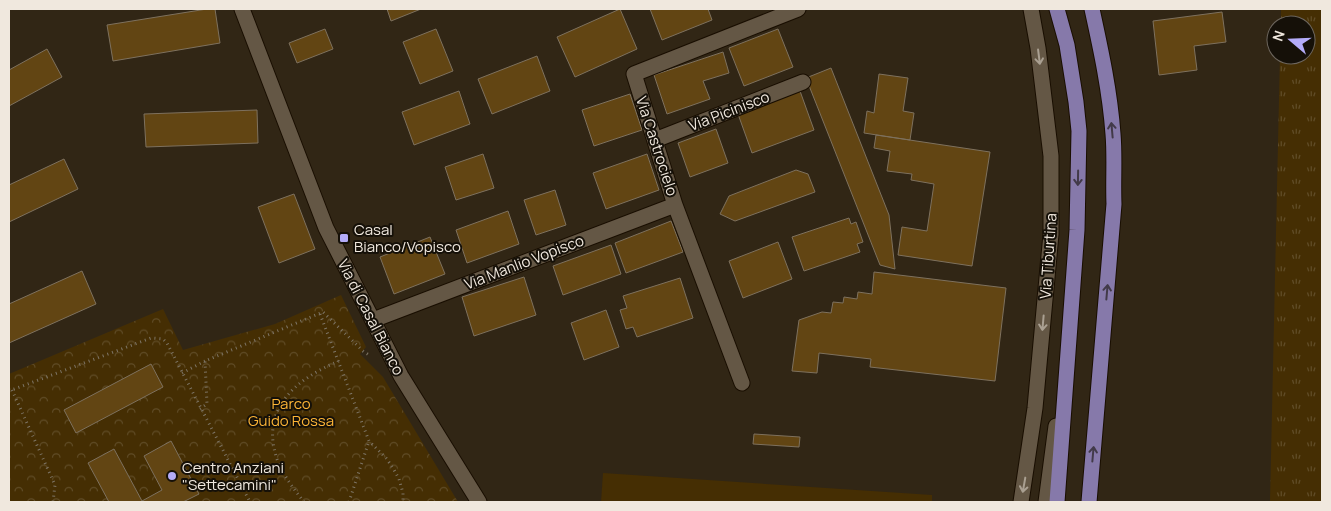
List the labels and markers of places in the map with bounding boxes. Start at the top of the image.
place label: Casal Bianco/Vopisco [354,219,461,257]
marker: Casal Bianco/Vopisco [338,232,350,244]
place label: Centro Anziani "Settecamini" [182,457,284,495]
marker: Centro Anziani "Settecamini" [166,470,178,482]

